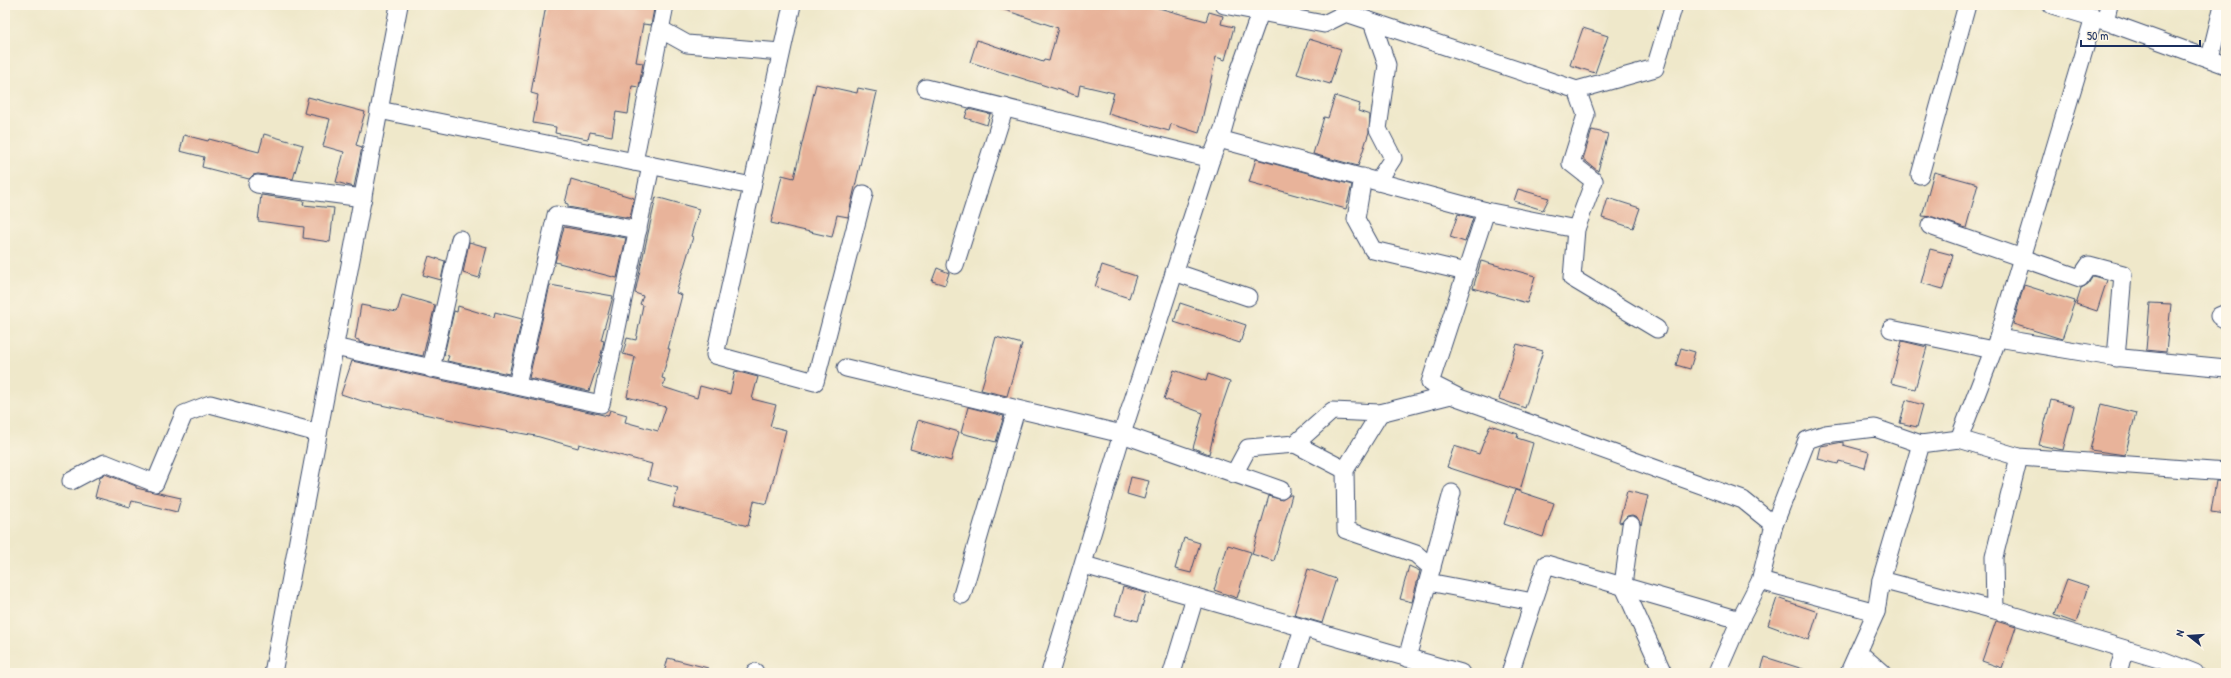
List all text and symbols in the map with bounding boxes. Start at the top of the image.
scale bar [2081,22,2200,48]
text: 50 m [2087,27,2108,44]
north arrow [2169,616,2209,656]
text: N [2172,628,2187,638]

